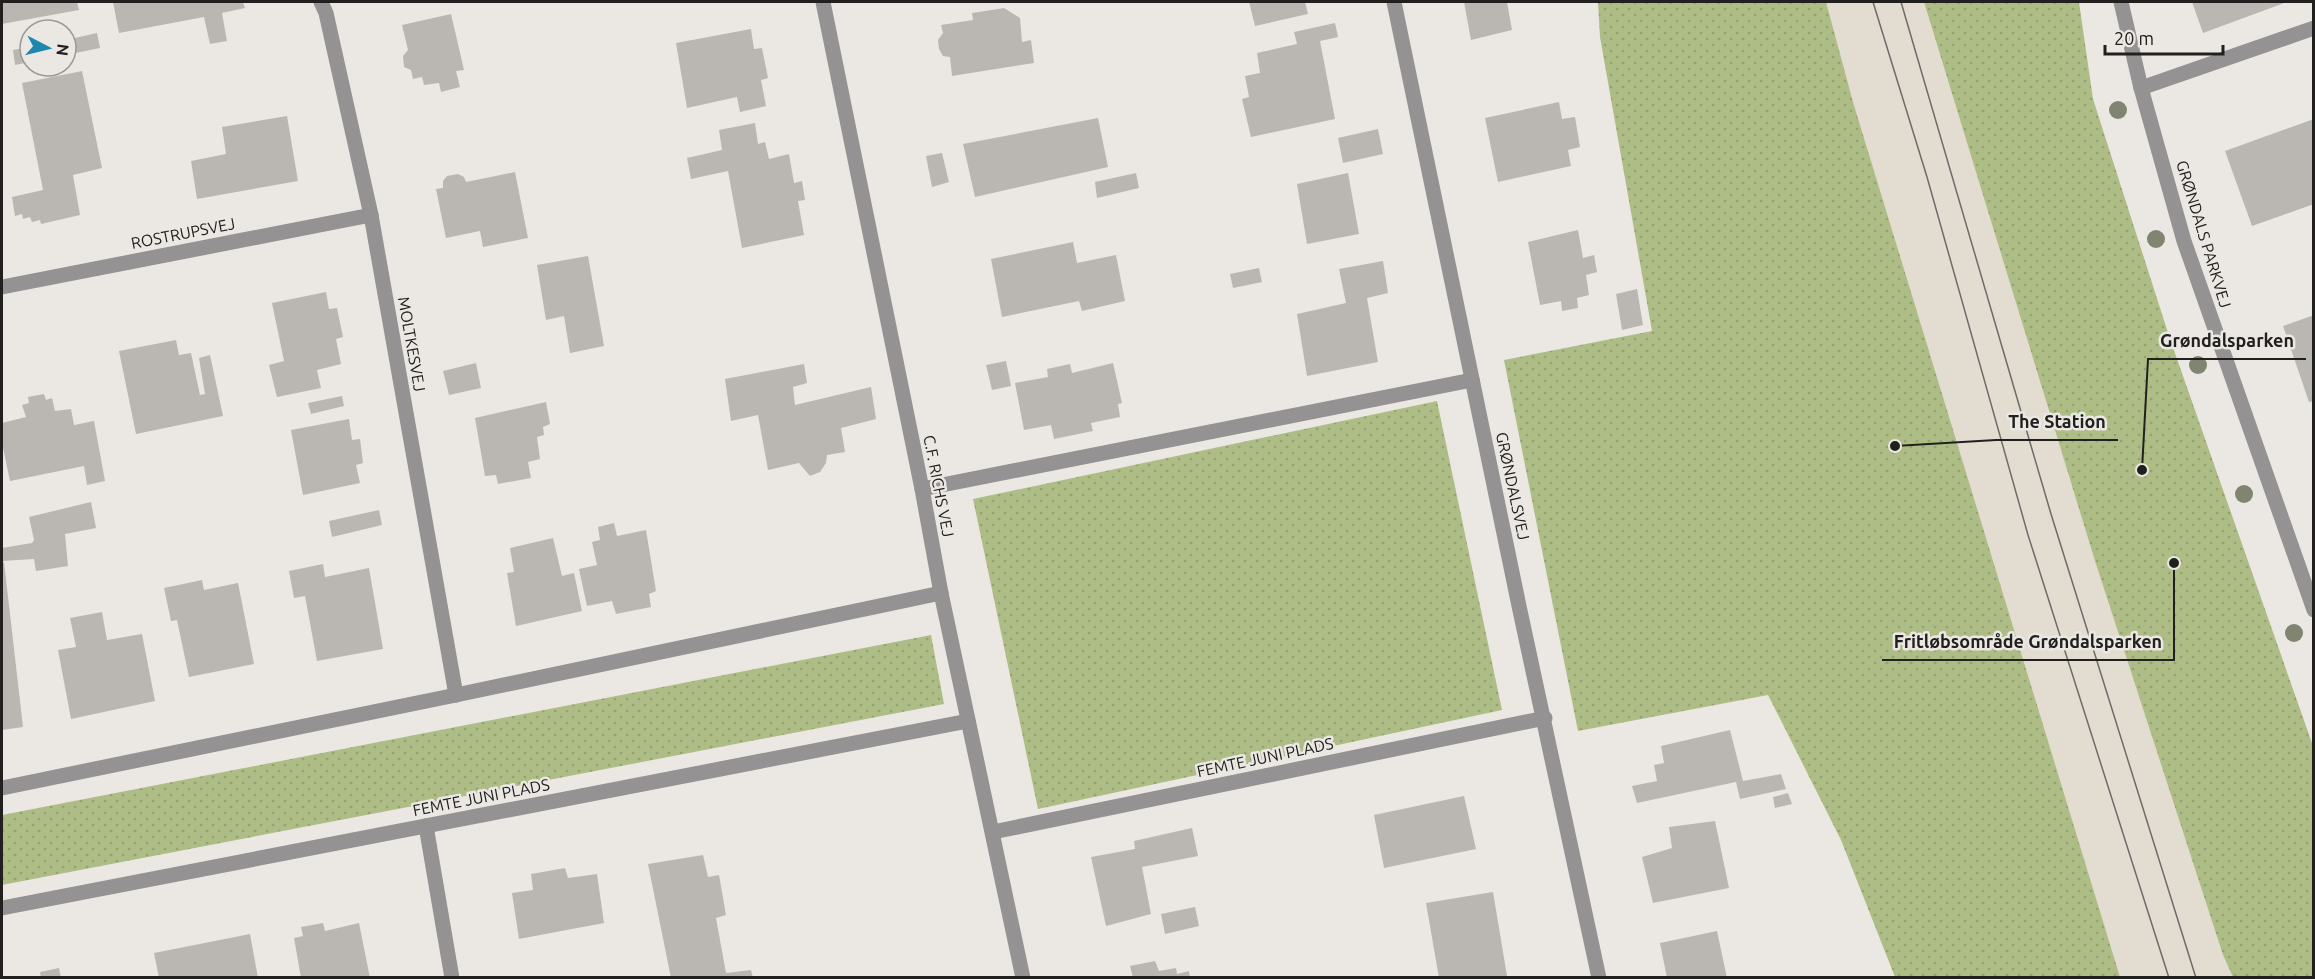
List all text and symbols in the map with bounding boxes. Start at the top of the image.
north arrow [18,18,78,78]
scale bar [2105,18,2224,56]
text: 20 m [2114,28,2154,48]
text: N [53,43,73,57]
street label: GRØNDALS PARKVEJ [2173,158,2235,310]
street label: ROSTRUPSVEJ [129,214,237,252]
street label: MOLTKESVEJ [395,295,429,393]
callout: Grøndalsparken [2148,323,2306,359]
text: Grøndalsparken [2160,330,2294,350]
callout: The Station [1996,404,2118,440]
text: The Station [2008,411,2106,431]
street label: GRØNDALSVEJ [1493,430,1533,542]
street label: C.F. RICHS VEJ [920,433,958,539]
callout: Fritløbsområde Grøndalsparken [1882,624,2174,660]
text: Fritløbsområde Grøndalsparken [1894,631,2162,651]
street label: FEMTE JUNI PLADS [1195,734,1335,780]
street label: FEMTE JUNI PLADS [411,775,551,819]

